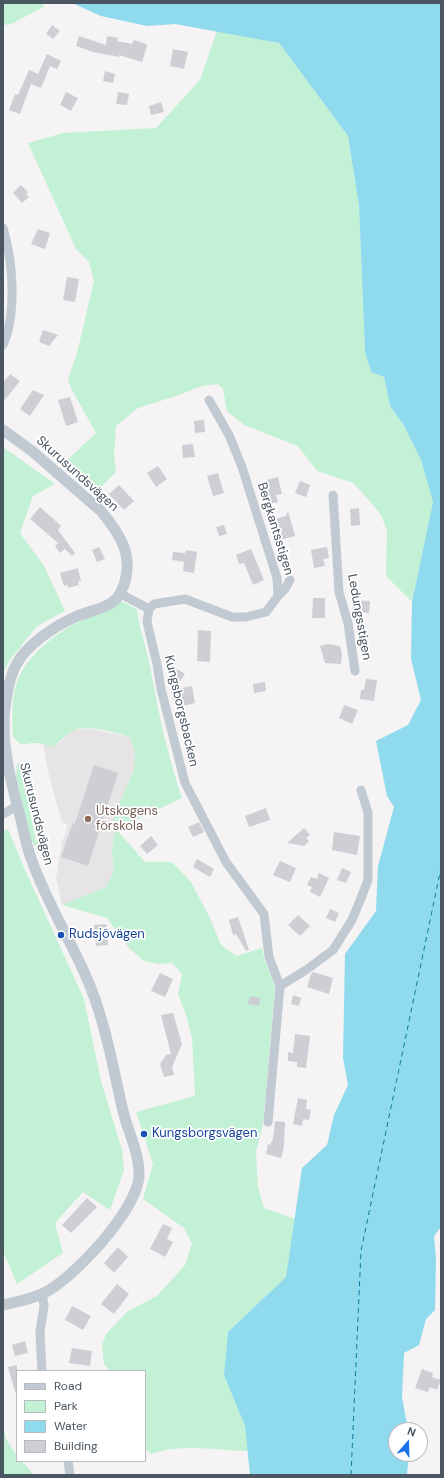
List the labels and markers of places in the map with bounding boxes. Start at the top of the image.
place label: Utskogens förskola [96,804,158,835]
marker: Utskogens förskola [83,814,93,824]
place label: Rudsjövägen [69,927,145,943]
marker: Rudsjövägen [56,930,66,940]
place label: Kungsborgsvägen [152,1126,257,1142]
marker: Kungsborgsvägen [139,1129,149,1139]

